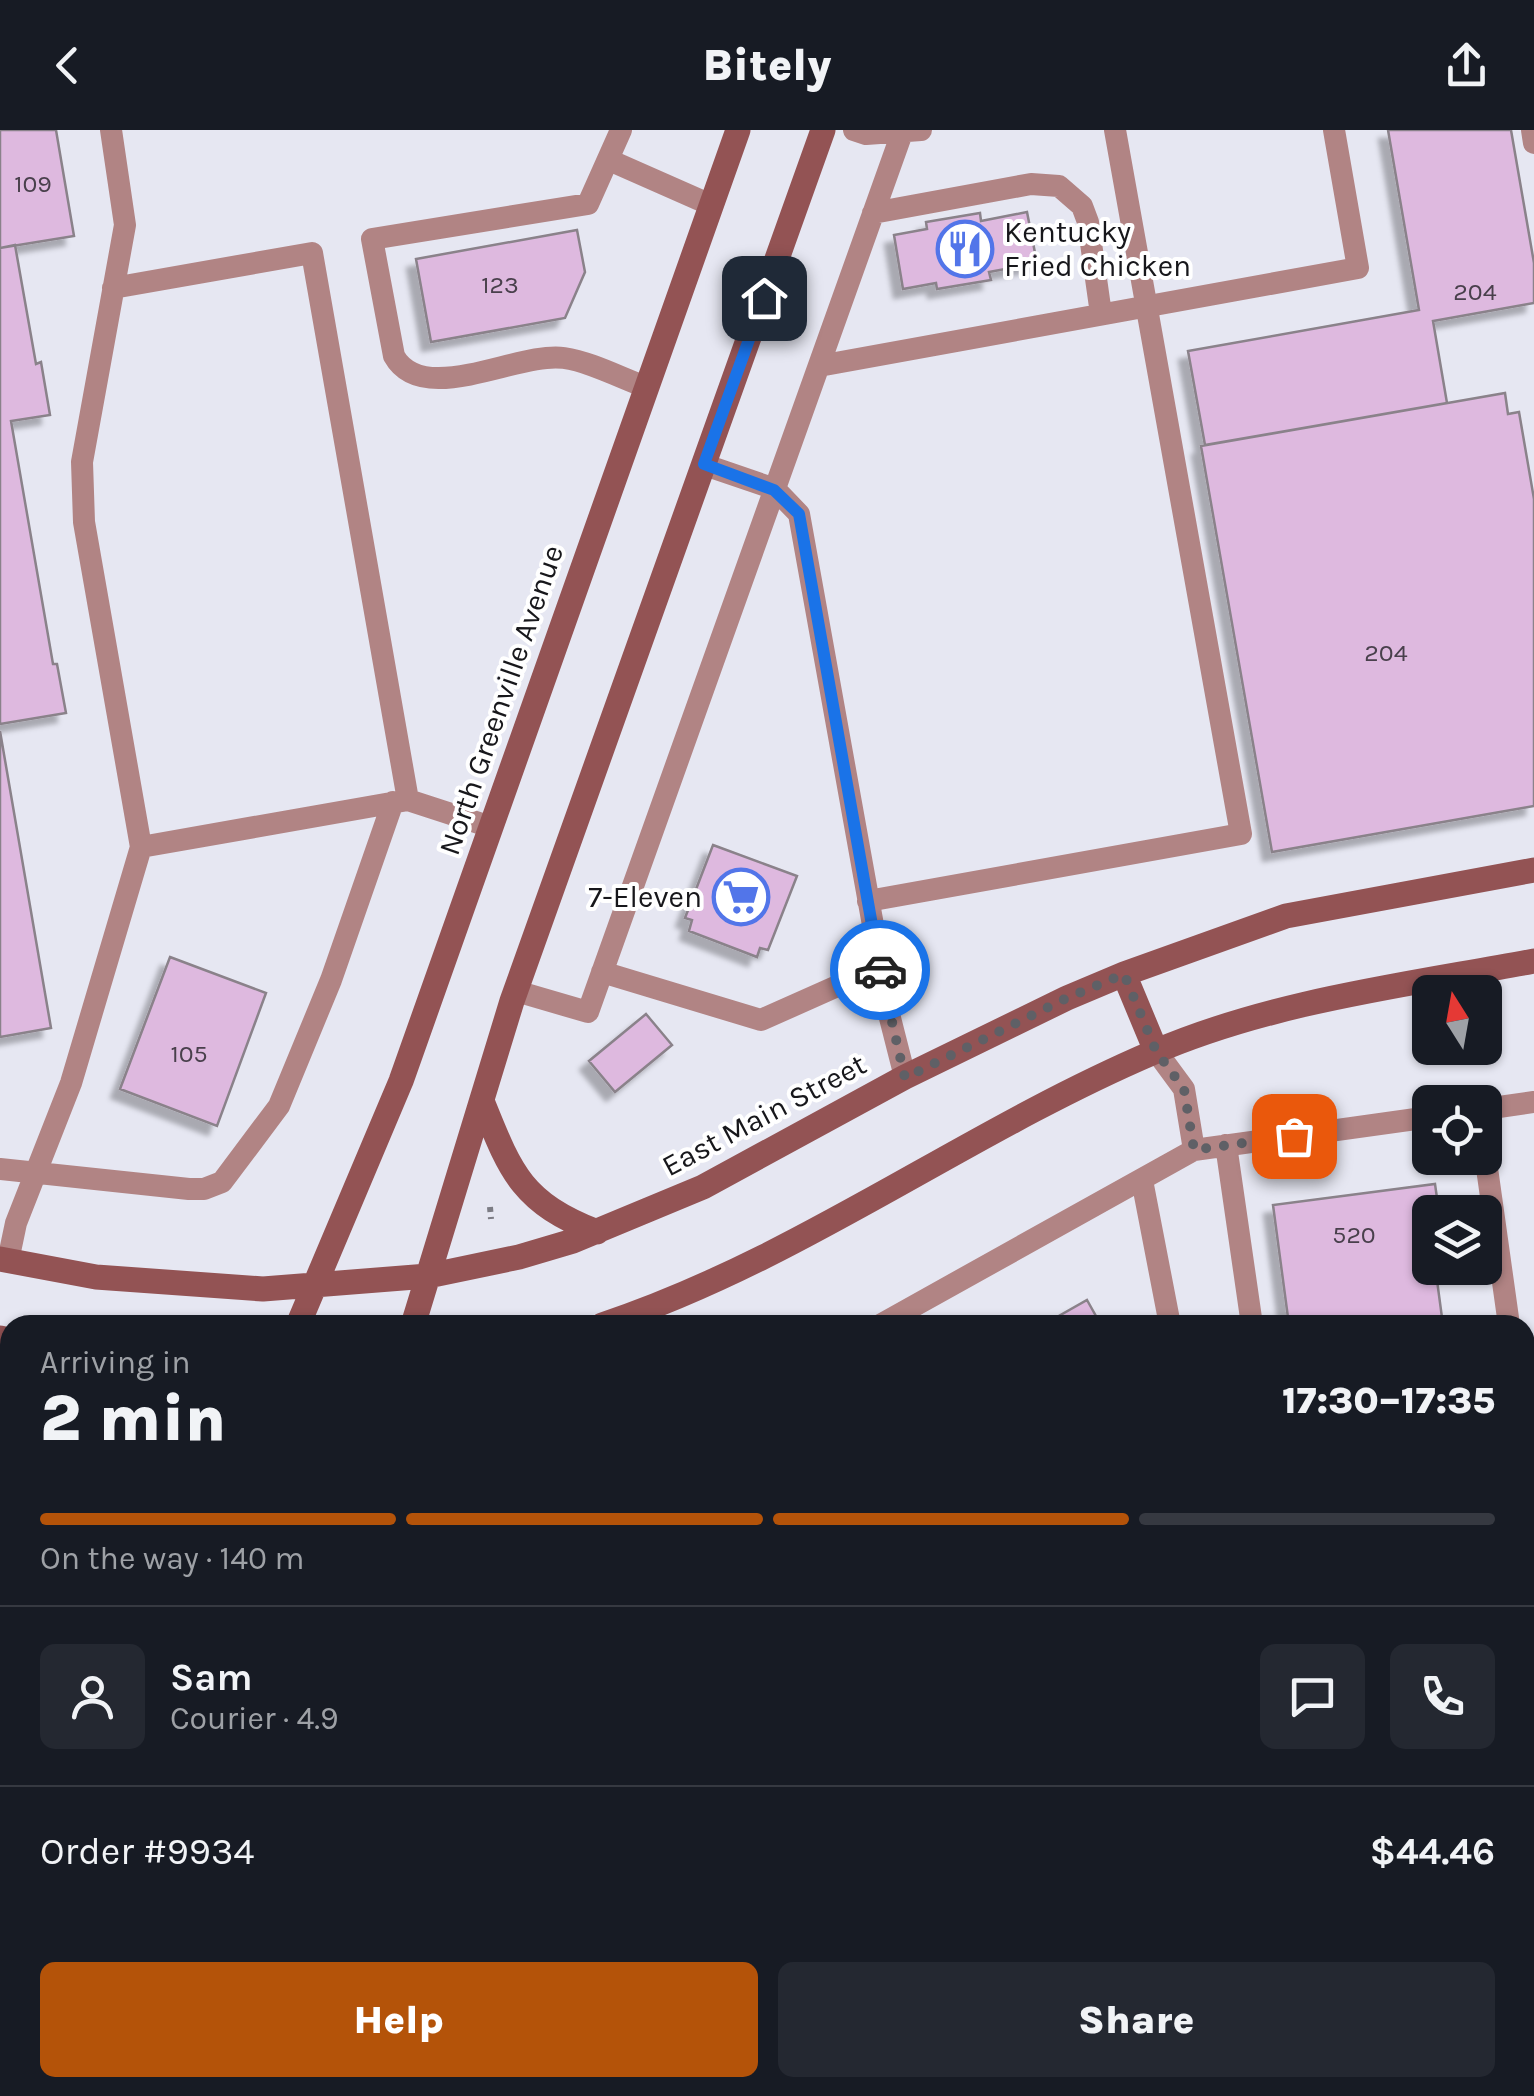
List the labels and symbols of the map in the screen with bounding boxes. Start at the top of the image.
house number: 109 [14,169,52,198]
place label: Kentucky Fried Chicken [1004,214,1191,284]
restaurant icon: Kentucky Fried Chicken [935,219,995,279]
pin [722,256,807,341]
house number: 123 [481,270,519,299]
house number: 204 [1453,277,1497,306]
street label: North Greenville Avenue [431,540,571,860]
house number: 204 [1364,638,1408,667]
supermarket icon: 7-Eleven [711,867,771,927]
place label: 7-Eleven [588,879,702,915]
courier [830,920,930,1020]
north arrow [1412,975,1502,1065]
house number: 105 [170,1039,208,1068]
street label: East Main Street [656,1046,872,1184]
pin [1252,1094,1337,1179]
house number: 520 [1332,1220,1376,1249]

